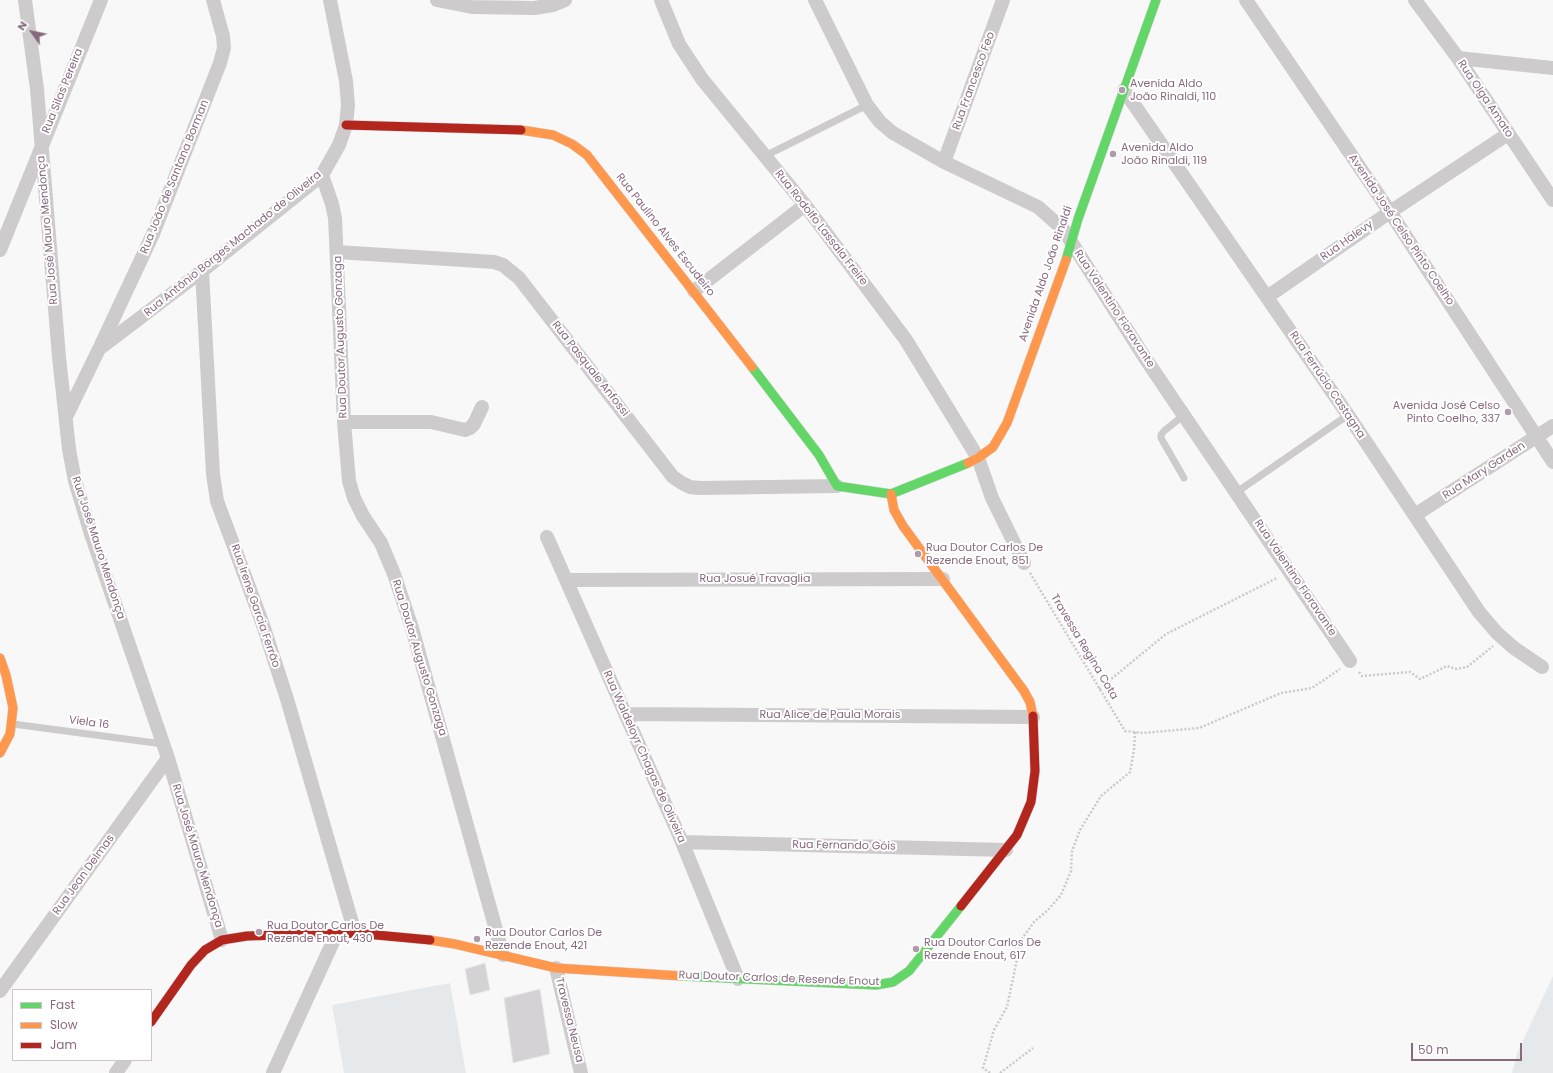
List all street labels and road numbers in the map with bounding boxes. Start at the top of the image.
street label: Rua Francesco Feo [950,30,998,132]
street label: Rua Silas Pereira [40,47,86,135]
street label: Rua Olga Amato [1454,58,1516,140]
street label: Rua João de Santana Borman [138,98,212,256]
street label: Avenida José Celso Pinto Coelho [1345,152,1457,308]
street label: Rua José Mauro Mendonça [35,155,61,305]
street label: Rua Antônio Borges Machado de Oliveira [142,168,324,320]
street label: Rua Rodolfo Lassala Freire [772,168,870,288]
street label: Rua Paulino Alves Escudeiro [613,171,717,299]
street label: Avenida Aldo João Rinaldi [1017,204,1075,344]
street label: Rua Halevy [1318,218,1376,264]
street label: Rua Valentino Fioravante [1071,248,1157,370]
street label: Rua Doutor Augusto Gonzaga [332,255,350,419]
street label: Rua Pasquale Anfossi [549,319,631,419]
street label: Rua Ferrúcio Castagna [1286,329,1368,441]
street label: Rua Mary Garden [1440,439,1528,503]
street label: Rua José Mauro Mendonça [69,475,127,621]
street label: Rua Valentino Fioravante [1251,517,1339,639]
street label: Rua Irene Garcia Ferrão [228,543,282,669]
street label: Rua Josué Travaglia [700,572,810,586]
street label: Rua Doutor Augusto Gonzaga [389,578,449,738]
street label: Travessa Regina Cota [1047,592,1121,702]
street label: Rua Waldeloyr Chagas de Oliveira [600,669,688,845]
street label: Rua Alice de Paula Morais [760,708,900,722]
street label: Viela 16 [68,714,110,732]
street label: Rua José Mauro Mendonça [169,783,225,929]
street label: Rua Jean Delmas [50,832,118,918]
street label: Rua Fernando Góis [792,838,896,854]
street label: Rua Doutor Carlos de Resende Enout [678,969,880,989]
street label: Travessa Neusa [552,976,586,1064]

